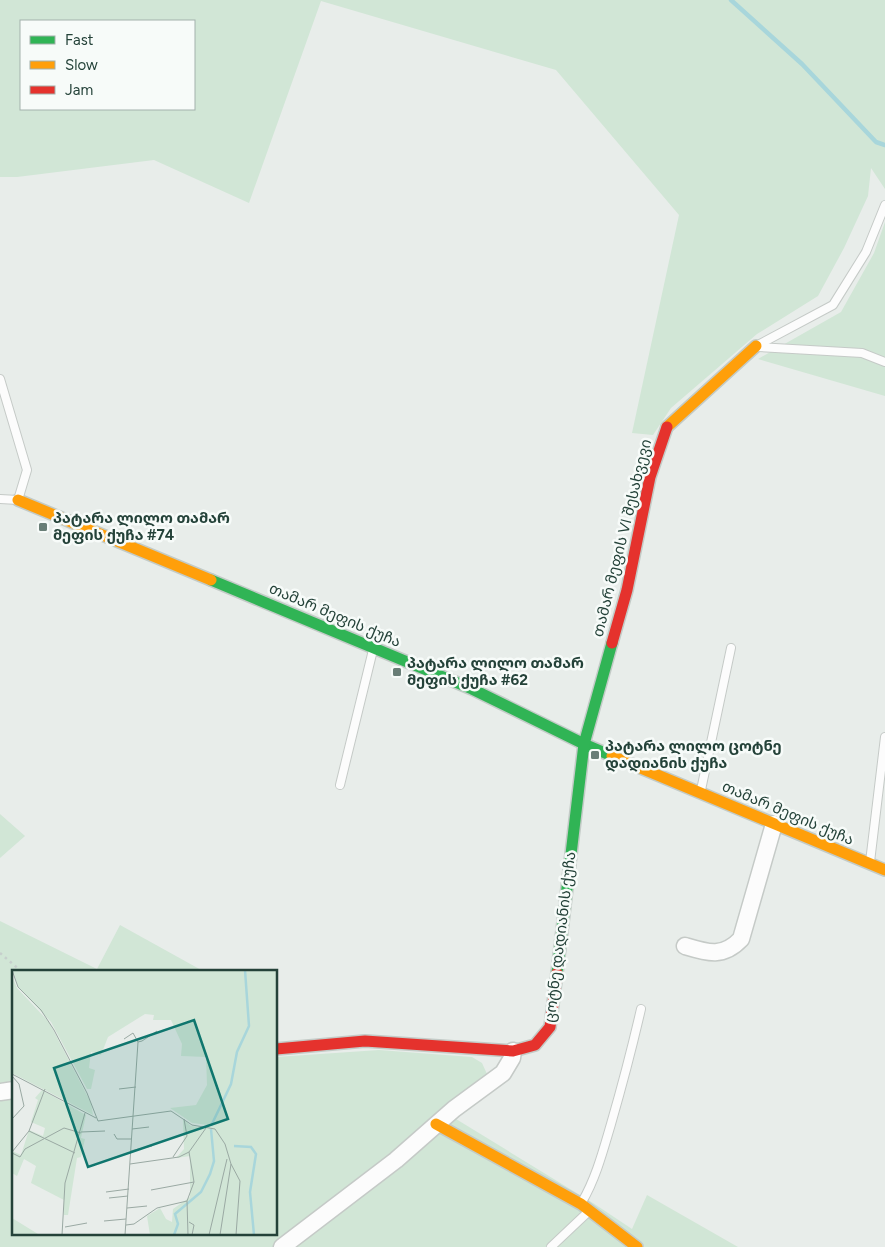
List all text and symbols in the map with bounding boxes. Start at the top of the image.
legend [20,20,195,110]
text: Fast [65,31,94,49]
text: Slow [65,56,98,74]
text: Jam [65,81,93,99]
street label: თამარ მეფის VI შესახვევი [589,437,655,639]
place label: პატარა ლილო თამარ მეფის ქუჩა #74 [53,509,230,544]
marker: პატარა ლილო თამარ მეფის ქუჩა #74 [37,521,49,533]
street label: თამარ მეფის ქუჩა [266,579,404,651]
place label: პატარა ლილო თამარ მეფის ქუჩა #62 [407,654,584,689]
marker: პატარა ლილო თამარ მეფის ქუჩა #62 [391,666,403,678]
place label: პატარა ლილო ცოტნე დადიანის ქუჩა [605,737,782,772]
marker: პატარა ლილო ცოტნე დადიანის ქუჩა [589,749,601,761]
street label: თამარ მეფის ქუჩა [719,777,857,849]
street label: ცოტნე დადიანის ქუჩა [541,851,579,1023]
inset map [12,970,278,1234]

